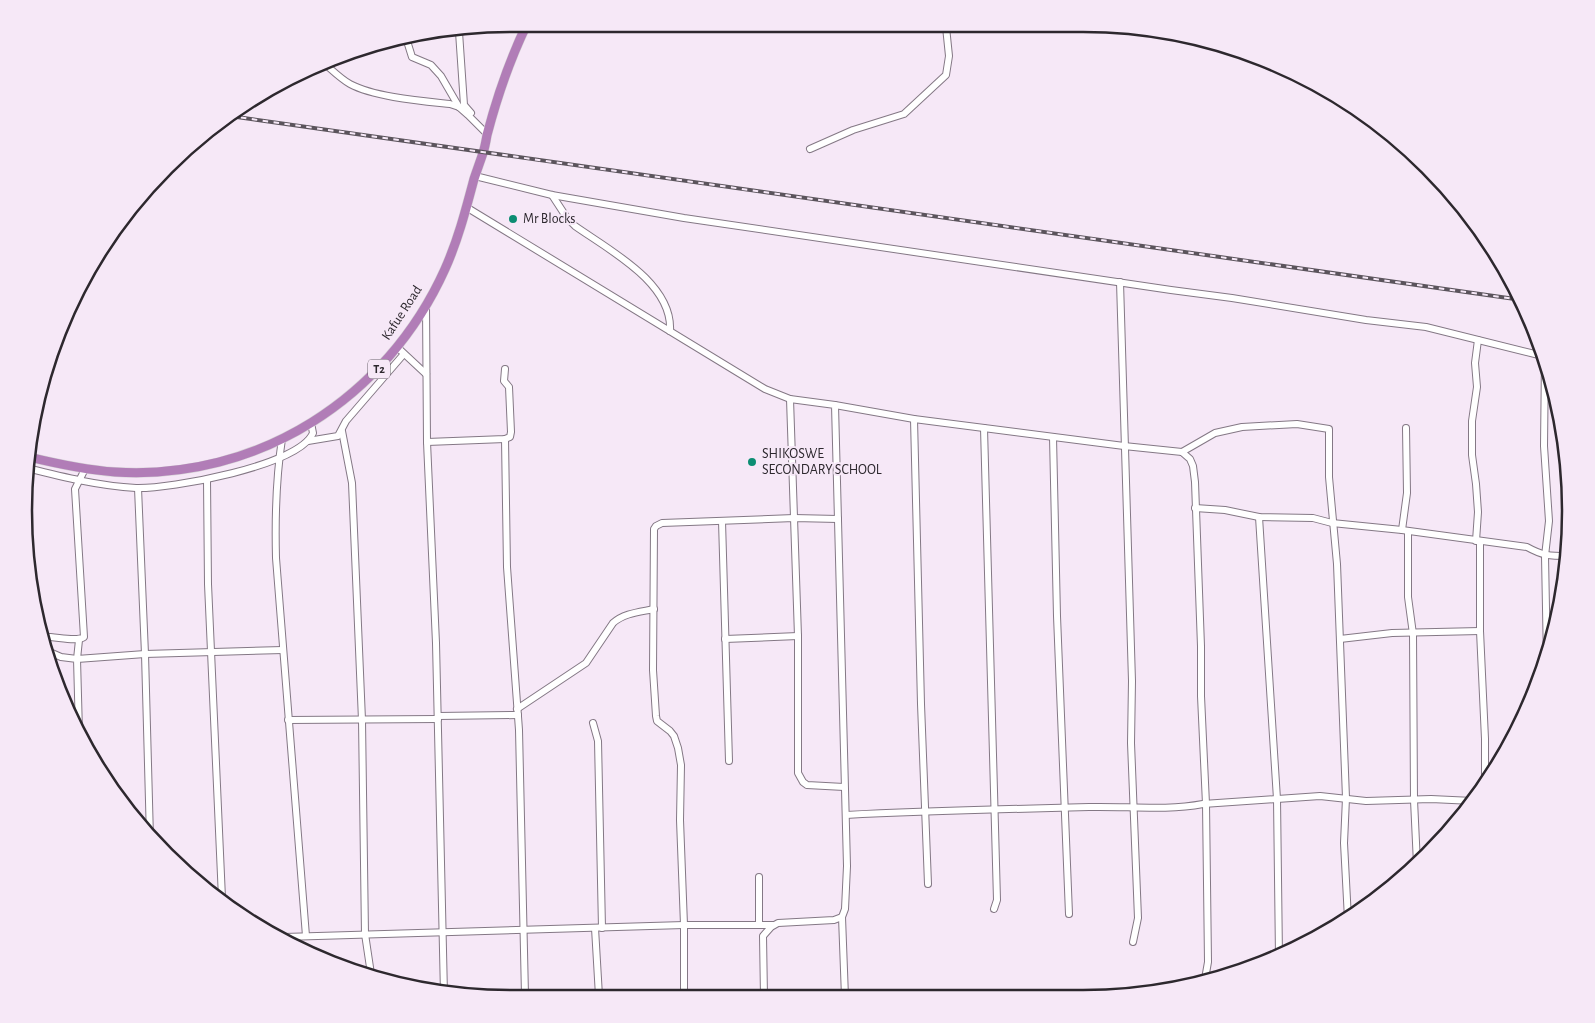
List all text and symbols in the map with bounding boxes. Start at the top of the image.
place label: Mr Blocks [523,212,576,226]
marker: Mr Blocks [507,213,519,225]
street label: Kafue Road [379,283,425,343]
road number: T2 [368,359,390,378]
place label: SHIKOSWE SECONDARY SCHOOL [762,447,882,477]
marker: SHIKOSWE SECONDARY SCHOOL [746,456,758,468]

